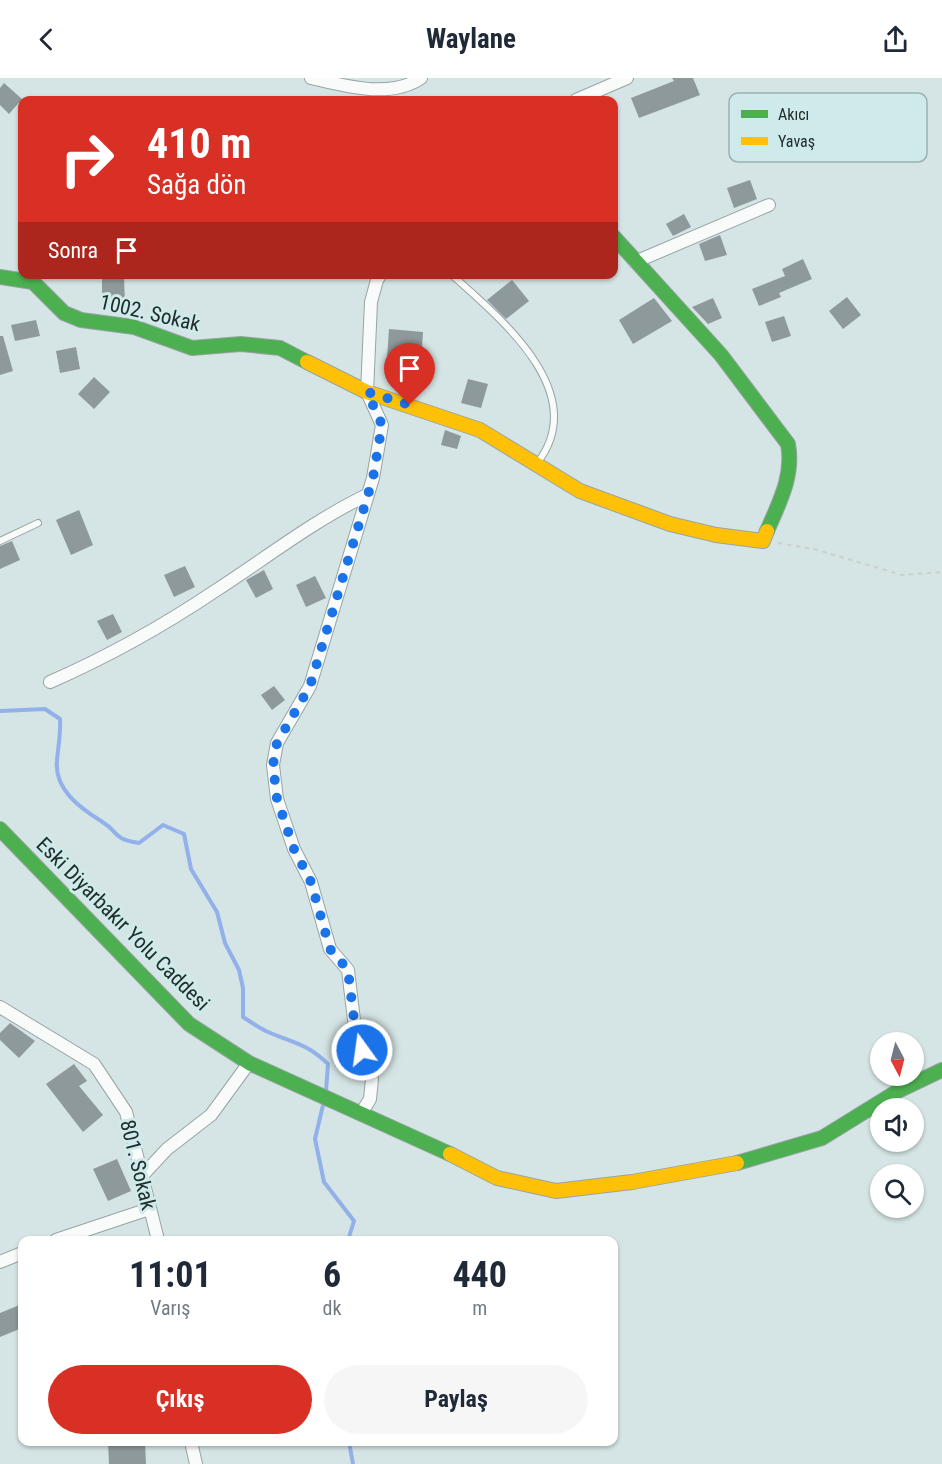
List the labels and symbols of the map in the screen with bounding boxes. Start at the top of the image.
legend [729,93,927,162]
text: Akıcı [778,105,809,124]
text: Yavaş [778,132,815,151]
street label: 1002. Sokak [97,290,203,336]
pin [384,343,435,405]
street label: Eski Diyarbakır Yolu Caddesi [32,833,214,1015]
position arrow [330,1018,394,1082]
north arrow [870,1032,924,1086]
street label: 801. Sokak [115,1118,161,1213]

